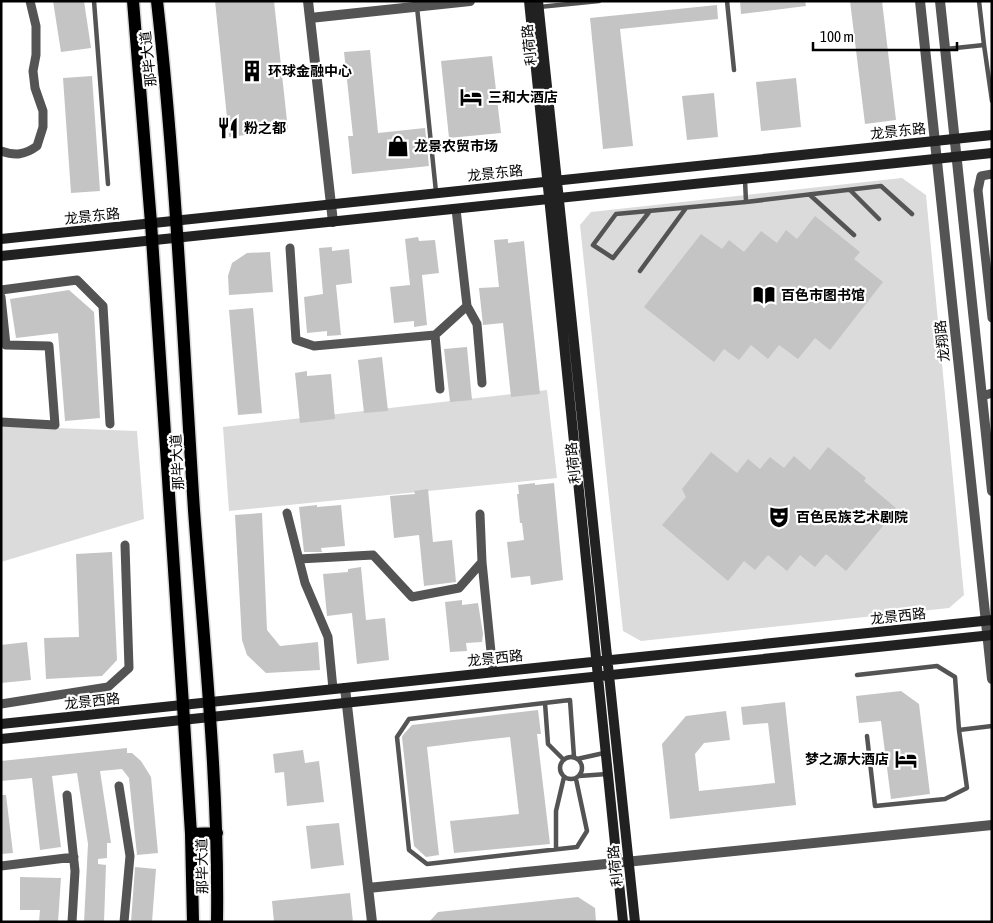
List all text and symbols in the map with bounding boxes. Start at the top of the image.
scale bar [813,20,957,52]
street label: 利荷路 [519,23,539,67]
text: 100 m [820,28,854,45]
street label: 那毕大道 [137,30,159,88]
building icon: 环球金融中心 [239,58,265,84]
place label: 环球金融中心 [268,63,352,79]
hotel icon: 三和大酒店 [458,84,484,110]
place label: 三和大酒店 [488,89,558,105]
restaurant icon: 粉之都 [215,115,241,141]
place label: 粉之都 [244,120,286,136]
street label: 龙景东路 [869,120,927,142]
shop icon: 龙景农贸市场 [385,133,411,159]
place label: 龙景农贸市场 [414,138,498,154]
street label: 龙景东路 [466,162,524,184]
street label: 龙景东路 [63,205,121,227]
library icon: 百色市图书馆 [751,282,777,308]
place label: 百色市图书馆 [781,287,865,303]
street label: 龙翔路 [932,319,952,363]
street label: 那毕大道 [168,434,186,490]
street label: 利荷路 [563,441,583,485]
theatre icon: 百色民族艺术剧院 [766,504,792,530]
place label: 百色民族艺术剧院 [796,509,908,525]
street label: 龙景西路 [869,605,927,627]
street label: 龙景西路 [466,647,524,669]
street label: 龙景西路 [63,690,121,712]
hotel icon: 梦之源大酒店 [893,746,919,772]
place label: 梦之源大酒店 [805,751,889,767]
street label: 那毕大道 [194,838,210,894]
street label: 利荷路 [605,844,625,888]

